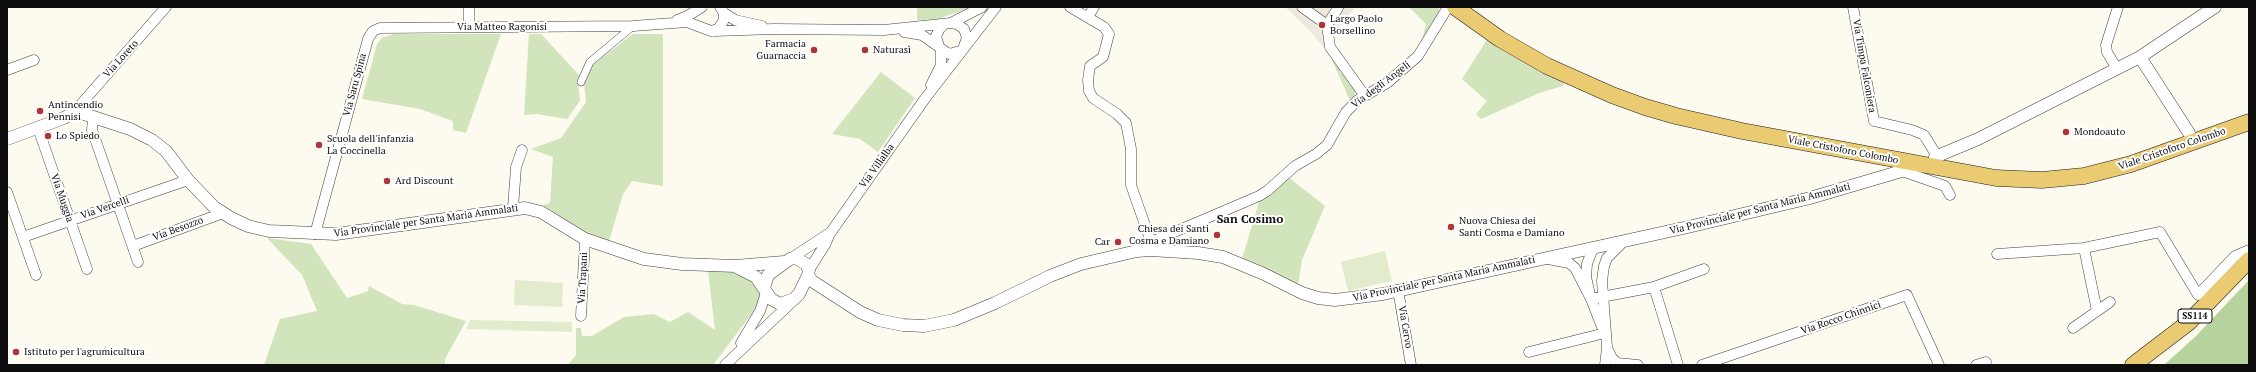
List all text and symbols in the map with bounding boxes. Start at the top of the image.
place label: Largo Paolo Borsellino [1330,13,1383,36]
street label: Via Timpa Falconiera [1850,18,1878,114]
marker: Largo Paolo Borsellino [1317,20,1327,30]
street label: Via Matteo Ragonisi [457,21,547,33]
street label: Via Loreto [101,38,141,80]
place label: Farmacia Guarnaccia [756,38,806,62]
place label: Naturasì [873,44,911,56]
marker: Farmacia Guarnaccia [809,45,819,55]
marker: Naturasì [860,45,870,55]
street label: Via Saru Spina [341,52,369,118]
street label: Via degli Angeli [1349,59,1413,111]
place label: Antincendio Pennisi [48,99,103,122]
marker: Antincendio Pennisi [35,106,45,116]
street label: Viale Cristoforo Colombo [2117,125,2227,173]
place label: Mondoauto [2074,126,2125,138]
marker: Mondoauto [2061,127,2071,137]
place label: Lo Spiedo [56,130,100,142]
marker: Lo Spiedo [43,131,53,141]
place label: Scuola dell'infanzia La Coccinella [327,133,414,156]
street label: Viale Cristoforo Colombo [1787,133,1899,167]
marker: Scuola dell'infanzia La Coccinella [314,140,324,150]
street label: Via Villalba [857,142,897,190]
street label: Via Muggia [48,172,76,224]
place label: Ard Discount [395,175,453,187]
marker: Ard Discount [382,176,392,186]
street label: Via Provinciale per Santa Maria Ammalati [1668,181,1852,237]
street label: Via Vercelli [79,194,131,222]
street label: Via Provinciale per Santa Maria Ammalati [333,202,519,240]
district label: San Cosimo [1217,213,1283,227]
street label: Via Besozzo [151,214,205,244]
place label: Nuova Chiesa dei Santi Cosma e Damiano [1459,215,1564,238]
marker: Nuova Chiesa dei Santi Cosma e Damiano [1446,222,1456,232]
place label: Chiesa dei Santi Cosma e Damiano [1129,223,1209,246]
marker: Chiesa dei Santi Cosma e Damiano [1212,230,1222,240]
place label: Car [1095,236,1110,248]
marker: Car [1113,237,1123,247]
street label: Via Trapani [576,252,590,304]
street label: Via Provinciale per Santa Maria Ammalati [1352,254,1536,304]
street label: Via Rocco Chinnici [1799,299,1883,337]
street label: Via Cervo [1395,305,1415,349]
road number: SS114 [2178,309,2212,323]
place label: Istituto per l'agrumicultura [24,346,145,358]
marker: Istituto per l'agrumicultura [11,347,21,357]

